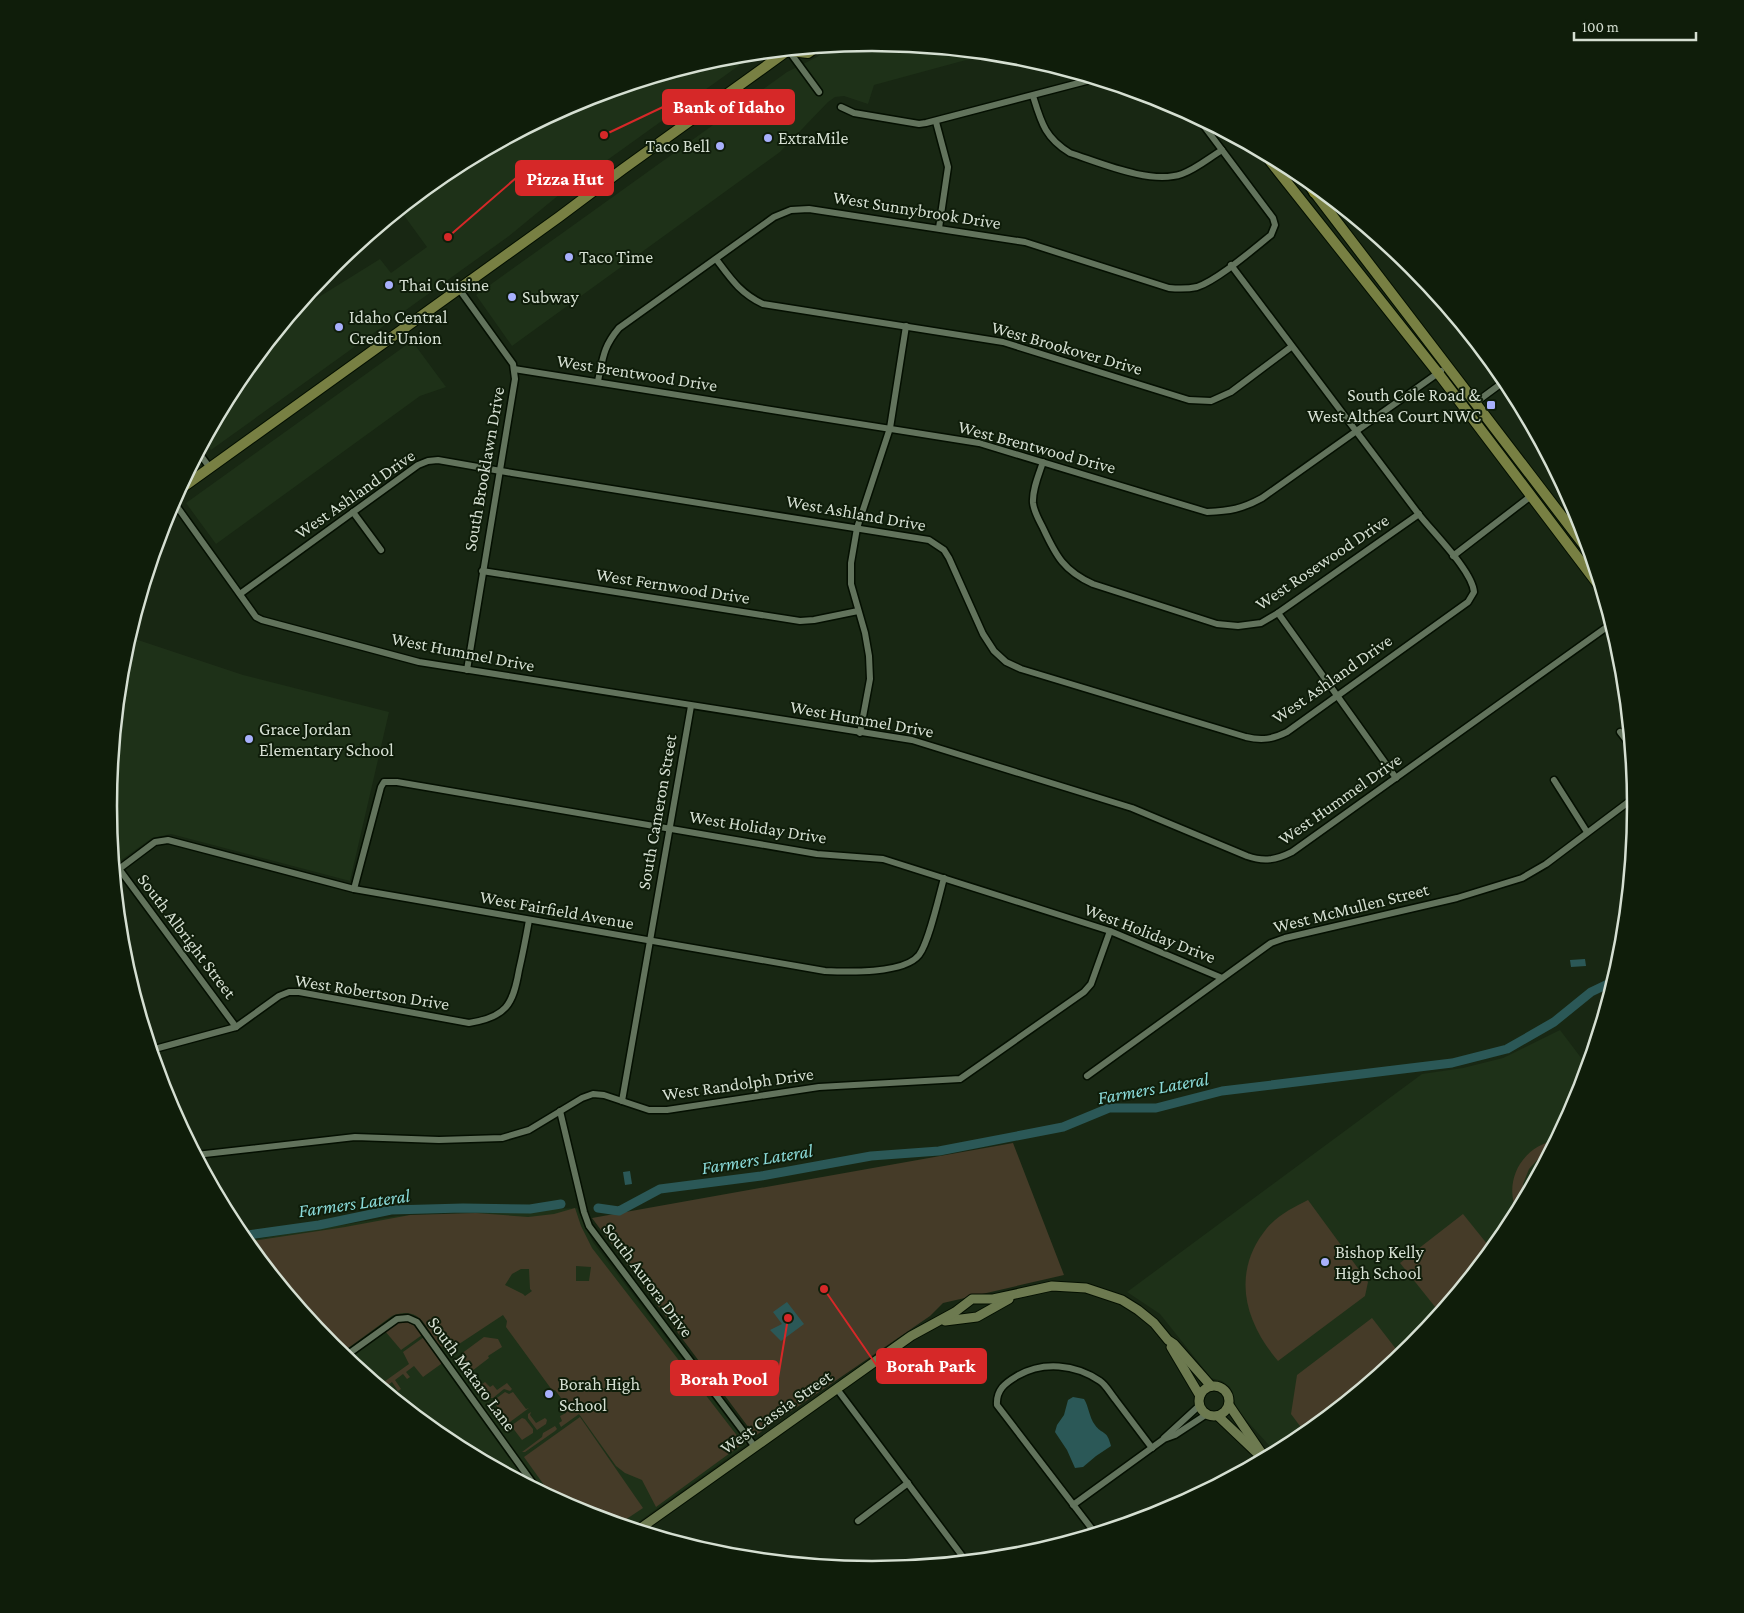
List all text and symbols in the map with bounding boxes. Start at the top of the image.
scale bar [1574,10,1696,42]
text: 100 m [1582,19,1619,35]
callout: Bank of Idaho [663,90,794,124]
text: Bank of Idaho [673,96,785,117]
place label: ExtraMile [778,128,848,148]
marker: ExtraMile [762,132,774,144]
place label: Taco Bell [646,136,710,156]
marker: Taco Bell [714,140,726,152]
callout: Pizza Hut [516,161,613,195]
text: Pizza Hut [526,168,604,189]
street label: West Sunnybrook Drive [832,187,1002,233]
place label: Taco Time [579,247,653,267]
marker: Taco Time [563,251,575,263]
place label: Thai Cuisine [399,275,489,295]
marker: Thai Cuisine [383,279,395,291]
place label: Subway [522,287,580,307]
marker: Subway [506,291,518,303]
place label: Idaho Central Credit Union [349,307,448,348]
street label: West Brookover Drive [989,317,1145,379]
marker: Idaho Central Credit Union [333,321,345,333]
street label: West Brentwood Drive [555,350,719,396]
street label: South Brooklawn Drive [460,385,508,553]
place label: South Cole Road & West Althea Court NWC [1307,385,1481,426]
marker: South Cole Road & West Althea Court NWC [1485,399,1497,411]
street label: West Brentwood Drive [956,416,1118,478]
street label: West Ashland Drive [291,445,419,543]
street label: West Ashland Drive [784,491,928,535]
street label: West Rosewood Drive [1251,510,1393,614]
street label: West Fernwood Drive [595,564,751,608]
street label: West Hummel Drive [390,628,536,676]
street label: West Ashland Drive [1268,630,1396,728]
street label: West Hummel Drive [789,697,935,741]
place label: Grace Jordan Elementary School [259,719,394,760]
street label: South Cameron Street [633,732,681,891]
marker: Grace Jordan Elementary School [243,733,255,745]
street label: West Hummel Drive [1275,749,1405,849]
street label: West Holiday Drive [688,806,828,848]
street label: South Albright Street [134,870,241,1003]
street label: West McMullen Street [1271,879,1432,937]
street label: West Fairfield Avenue [478,887,636,933]
street label: West Holiday Drive [1082,899,1218,967]
street label: West Robertson Drive [293,970,451,1014]
street label: West Randolph Drive [661,1063,815,1105]
water label: Farmers Lateral [1096,1068,1211,1108]
water label: Farmers Lateral [700,1140,815,1178]
water label: Farmers Lateral [297,1185,412,1221]
street label: South Aurora Drive [599,1219,697,1341]
place label: Bishop Kelly High School [1335,1242,1425,1283]
marker: Bishop Kelly High School [1319,1256,1331,1268]
street label: South Mataro Lane [424,1313,520,1435]
callout: Borah Park [877,1349,986,1383]
text: Borah Park [886,1355,976,1376]
callout: Borah Pool [671,1361,778,1395]
street label: West Cassia Street [716,1365,837,1458]
text: Borah Pool [680,1368,768,1389]
place label: Borah High School [559,1374,640,1415]
marker: Borah High School [543,1388,555,1400]

